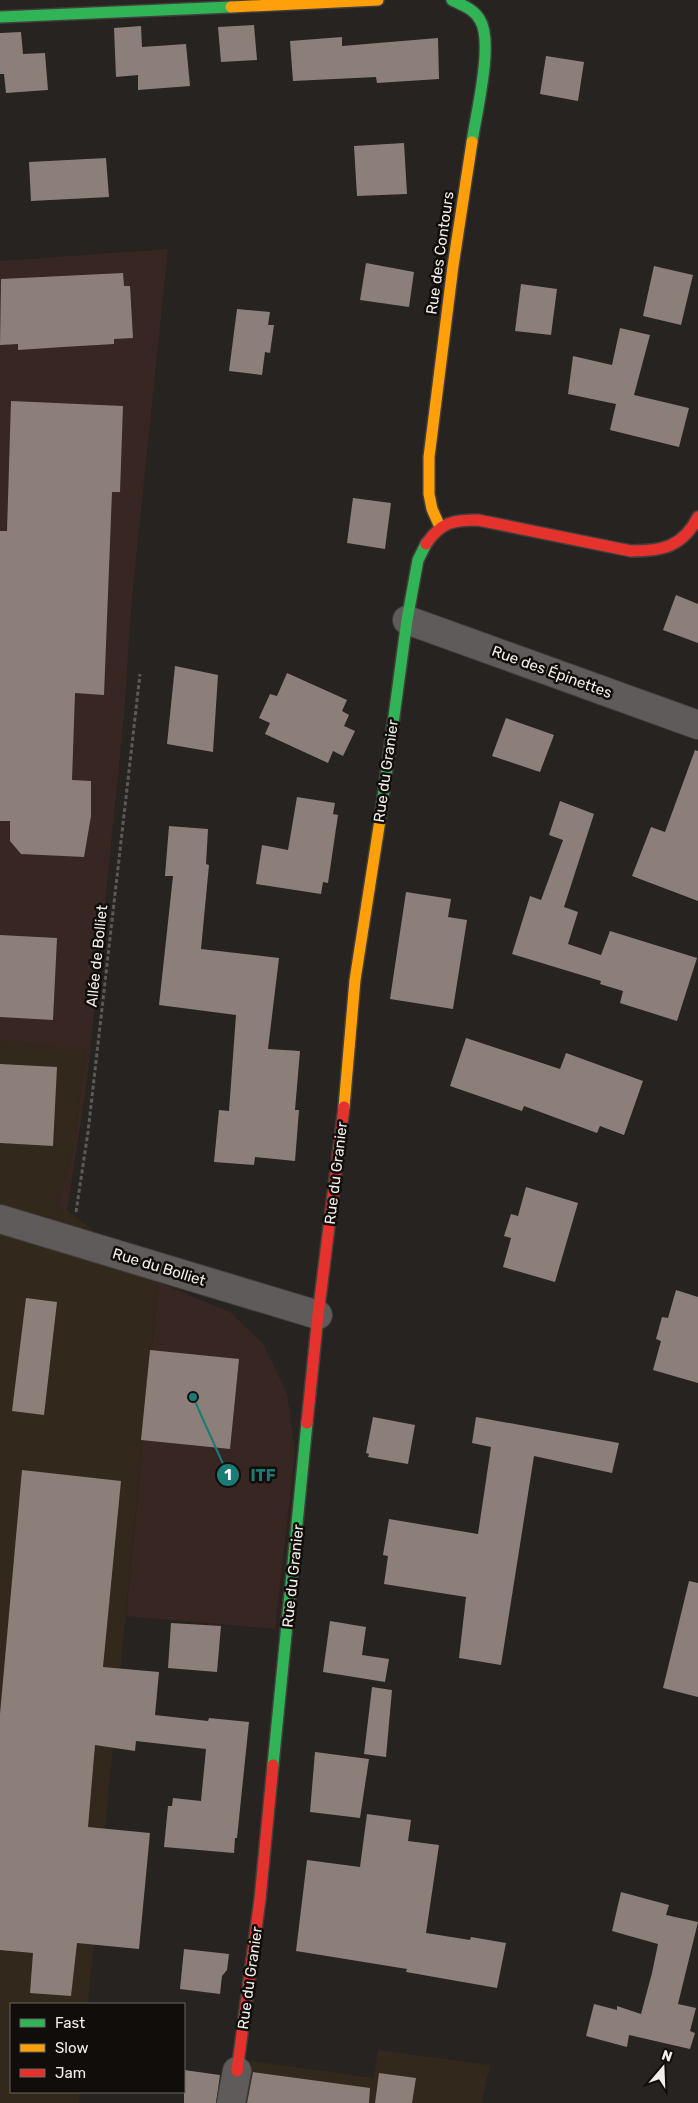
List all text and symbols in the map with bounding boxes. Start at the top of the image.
street label: Rue des Contours [422,190,458,316]
street label: Rue des Épinettes [490,642,615,702]
street label: Rue du Granier [370,718,402,823]
street label: Allée de Bolliet [83,904,111,1008]
street label: Rue du Granier [321,1120,351,1225]
street label: Rue du Bolliet [110,1244,208,1290]
callout: ITF [216,1460,286,1491]
text: 1 [224,1466,232,1484]
text: ITF [250,1466,276,1485]
street label: Rue du Granier [279,1523,307,1628]
street label: Rue du Granier [234,1925,266,2030]
legend [10,2003,185,2093]
text: Fast [55,2014,85,2032]
text: Slow [55,2039,88,2057]
north arrow [638,2043,688,2093]
text: N [660,2047,675,2066]
text: Jam [55,2064,86,2082]

